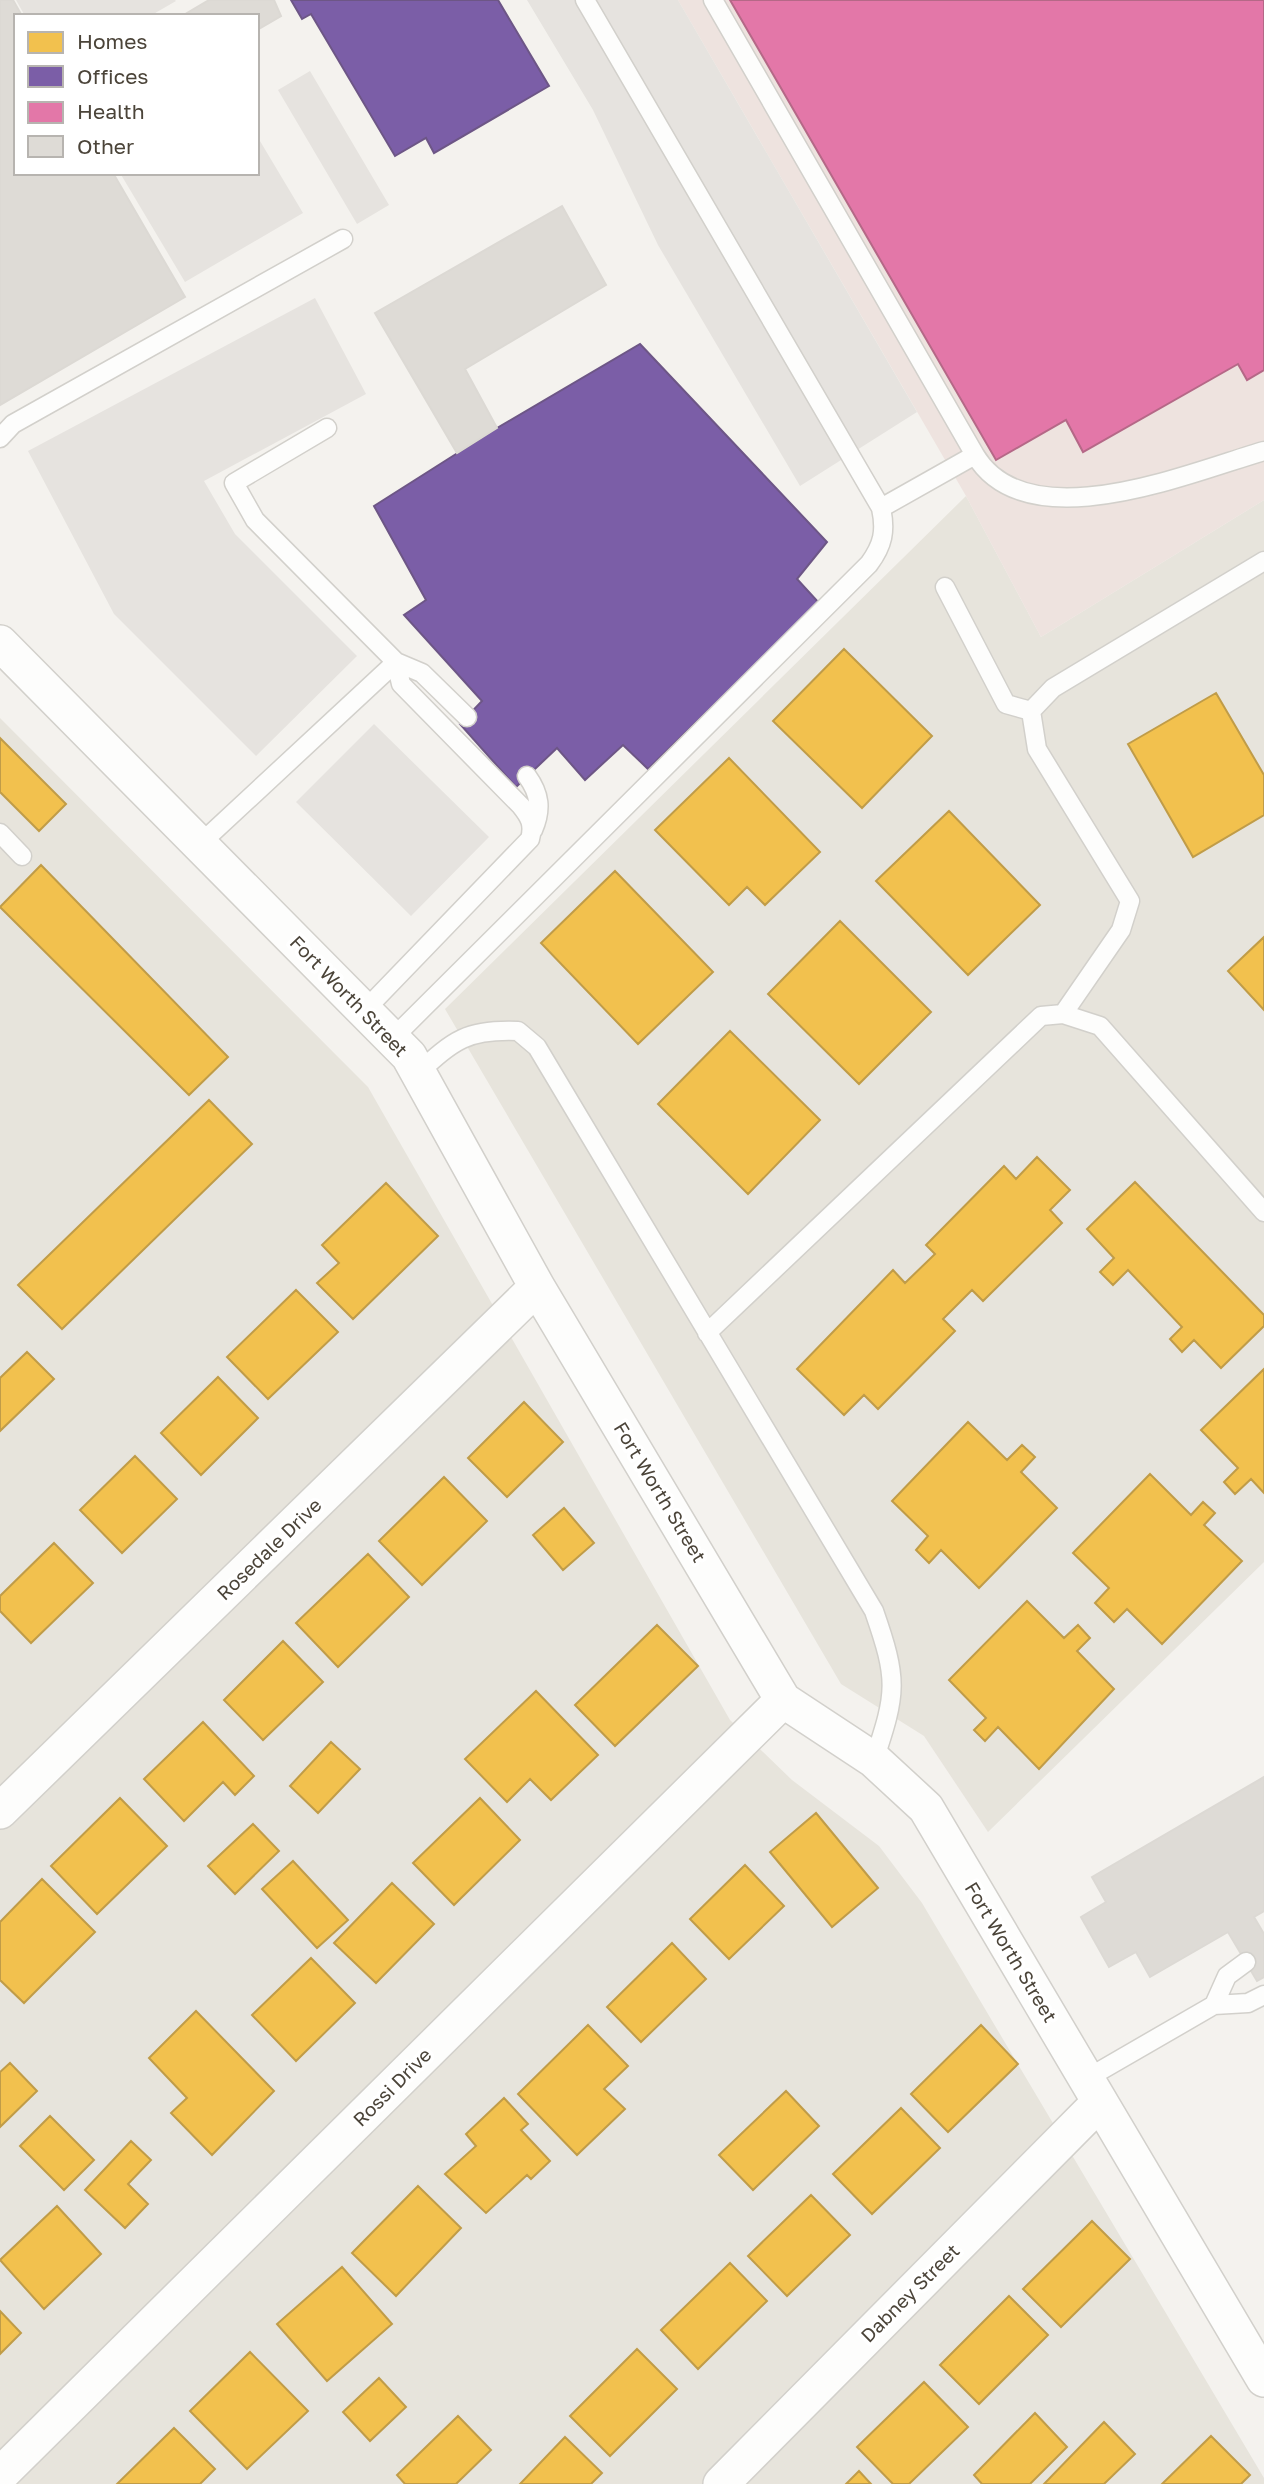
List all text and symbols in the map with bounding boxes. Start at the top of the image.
legend [14,14,259,175]
text: Homes [77,28,147,54]
text: Offices [77,63,148,89]
text: Health [77,98,145,124]
text: Other [77,133,134,159]
street label: Fort Worth Street [286,930,413,1061]
street label: Fort Worth Street [609,1417,711,1566]
street label: Rosedale Drive [212,1493,326,1604]
street label: Fort Worth Street [960,1877,1062,2026]
street label: Rossi Drive [348,2043,436,2131]
street label: Dabney Street [856,2239,964,2347]

